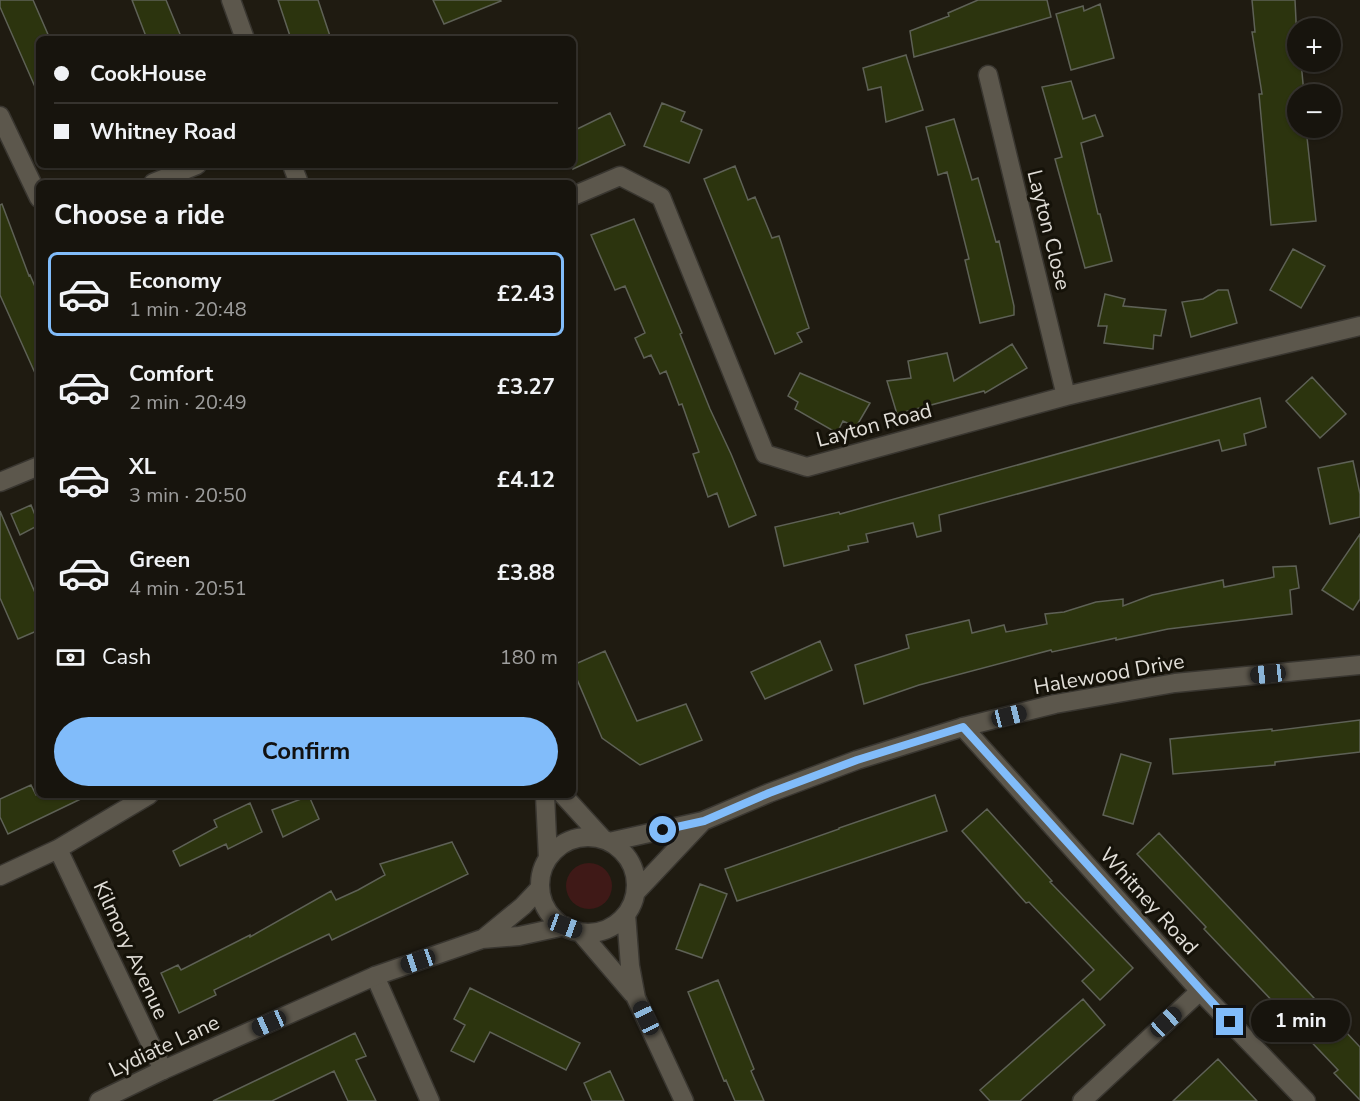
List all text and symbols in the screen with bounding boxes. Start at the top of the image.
map controls [1287,18,1341,138]
button: + [1287,18,1341,72]
text: CookHouse [90,59,206,89]
button: − [1287,84,1341,138]
text: Whitney Road [90,117,236,147]
street label: Layton Close [1021,167,1077,293]
text: Choose a ride [54,197,225,234]
text: Economy [129,266,221,296]
icon: car [57,267,111,321]
text: £2.43 [497,279,555,309]
text: 1 min · 20:48 [129,296,247,323]
text: Comfort [129,359,213,389]
icon: car [57,360,111,414]
text: £3.27 [497,372,555,402]
text: 2 min · 20:49 [129,389,247,416]
street label: Layton Road [813,396,935,454]
text: XL [129,452,156,482]
icon: car [57,453,111,507]
text: £4.12 [497,465,555,495]
text: 3 min · 20:50 [129,482,247,509]
text: Green [129,545,190,575]
icon: car [57,546,111,600]
text: £3.88 [497,558,555,588]
text: 4 min · 20:51 [129,575,247,602]
icon: cash [54,641,87,674]
text: Cash [102,642,151,672]
text: 180 m [500,644,558,671]
street label: Halewood Drive [1031,647,1187,701]
car [1249,663,1287,685]
car [989,703,1029,729]
button: Confirm [54,717,558,786]
route start [649,816,676,843]
street label: Whitney Road [1093,841,1205,961]
street label: Kilmory Avenue [87,876,175,1024]
car [545,911,585,941]
car [398,947,438,975]
car [630,998,662,1038]
callout: 1 min [1251,1001,1350,1043]
car [1147,1003,1185,1041]
car [249,1007,289,1039]
text: 1 min [1275,1007,1326,1034]
street label: Lydiate Lane [104,1008,224,1084]
route end [1216,1008,1243,1035]

